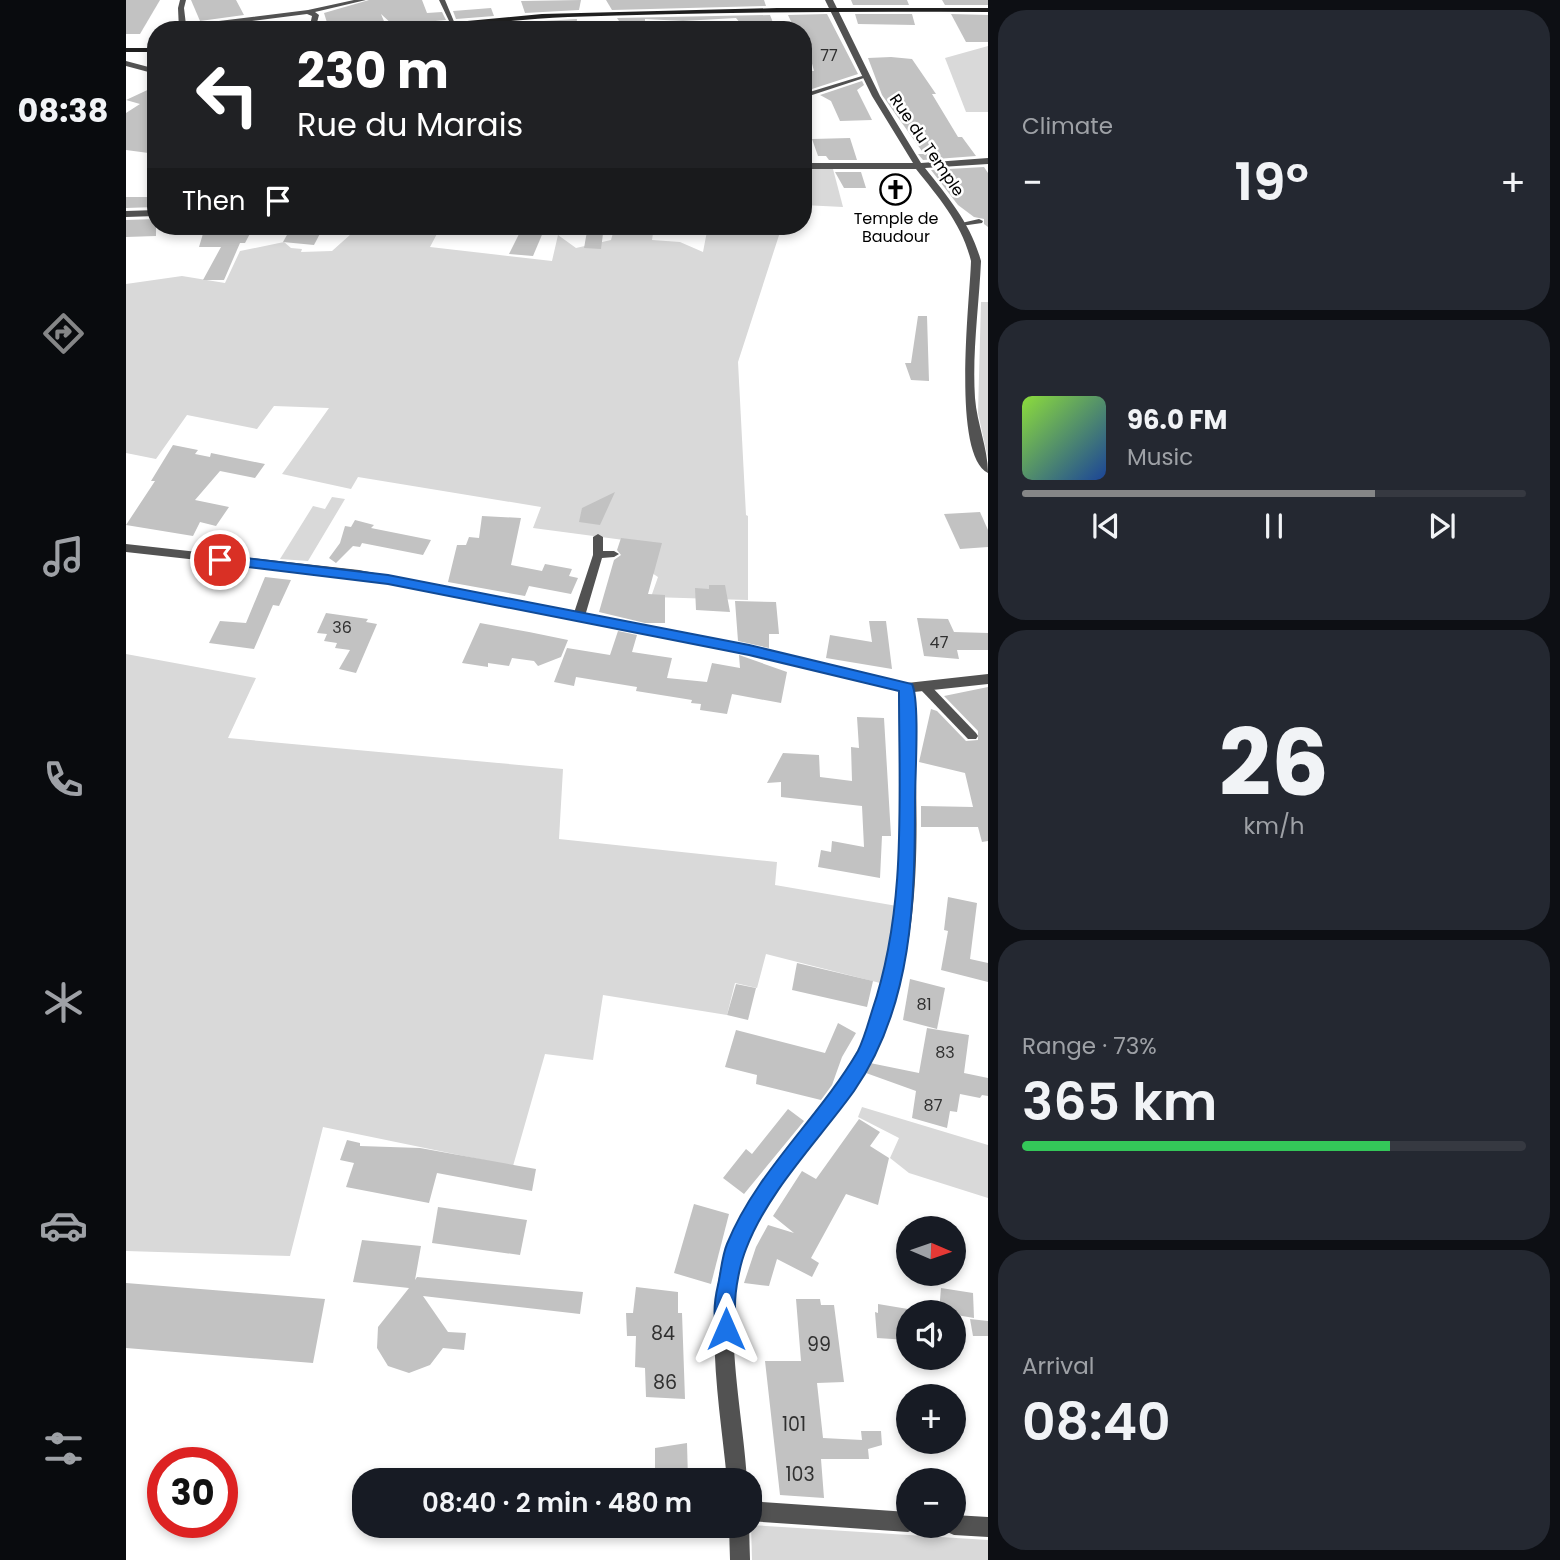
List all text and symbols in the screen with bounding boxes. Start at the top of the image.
text: 230 m [297,37,449,105]
house number: 77 [820,44,838,67]
icon: left [182,49,273,140]
text: 08:38 [18,88,108,133]
street label: Rue du Temple [884,89,970,201]
text: Rue du Marais [297,102,523,147]
text: Climate [1022,110,1113,142]
text: 19° [1234,145,1309,218]
text: − [1022,156,1043,209]
text: + [1500,156,1526,209]
church icon: Temple de Baudour [879,172,913,206]
icon: arrive [259,182,297,220]
text: Then [182,183,245,219]
place label: Temple de Baudour [854,207,938,248]
icon: directions [39,309,88,358]
text: 96.0 FM [1127,402,1227,438]
text: Music [1127,441,1193,473]
icon: previous [1087,507,1125,545]
icon: pause [1255,507,1293,545]
icon: next [1423,507,1461,545]
pin [190,530,250,590]
icon: music [39,532,88,581]
icon: arrive [201,541,239,579]
house number: 36 [332,616,352,639]
house number: 47 [930,631,949,654]
text: 26 [1219,699,1329,827]
icon: phone [39,755,88,804]
text: km/h [1243,810,1305,842]
icon: climate [39,978,88,1027]
house number: 81 [916,993,932,1016]
text: Range · 73% [1022,1030,1157,1062]
house number: 83 [935,1041,955,1064]
text: 365 km [1022,1065,1217,1138]
house number: 87 [924,1094,943,1117]
icon: car [39,1201,88,1250]
north arrow [896,1216,966,1286]
map controls [896,1216,966,1538]
position arrow [689,1292,763,1366]
button: sound [896,1300,966,1370]
house number: 84 [651,1320,675,1347]
house number: 99 [807,1331,831,1358]
text: Arrival [1022,1350,1094,1382]
house number: 86 [653,1369,677,1396]
button: + [896,1384,966,1454]
text: 08:40 [1022,1385,1171,1458]
house number: 101 [782,1411,806,1438]
icon: filters [39,1424,88,1473]
speed limit sign: 30 [147,1447,238,1538]
house number: 103 [785,1461,815,1488]
button: − [896,1468,966,1538]
text: 08:40 · 2 min · 480 m [422,1485,692,1521]

